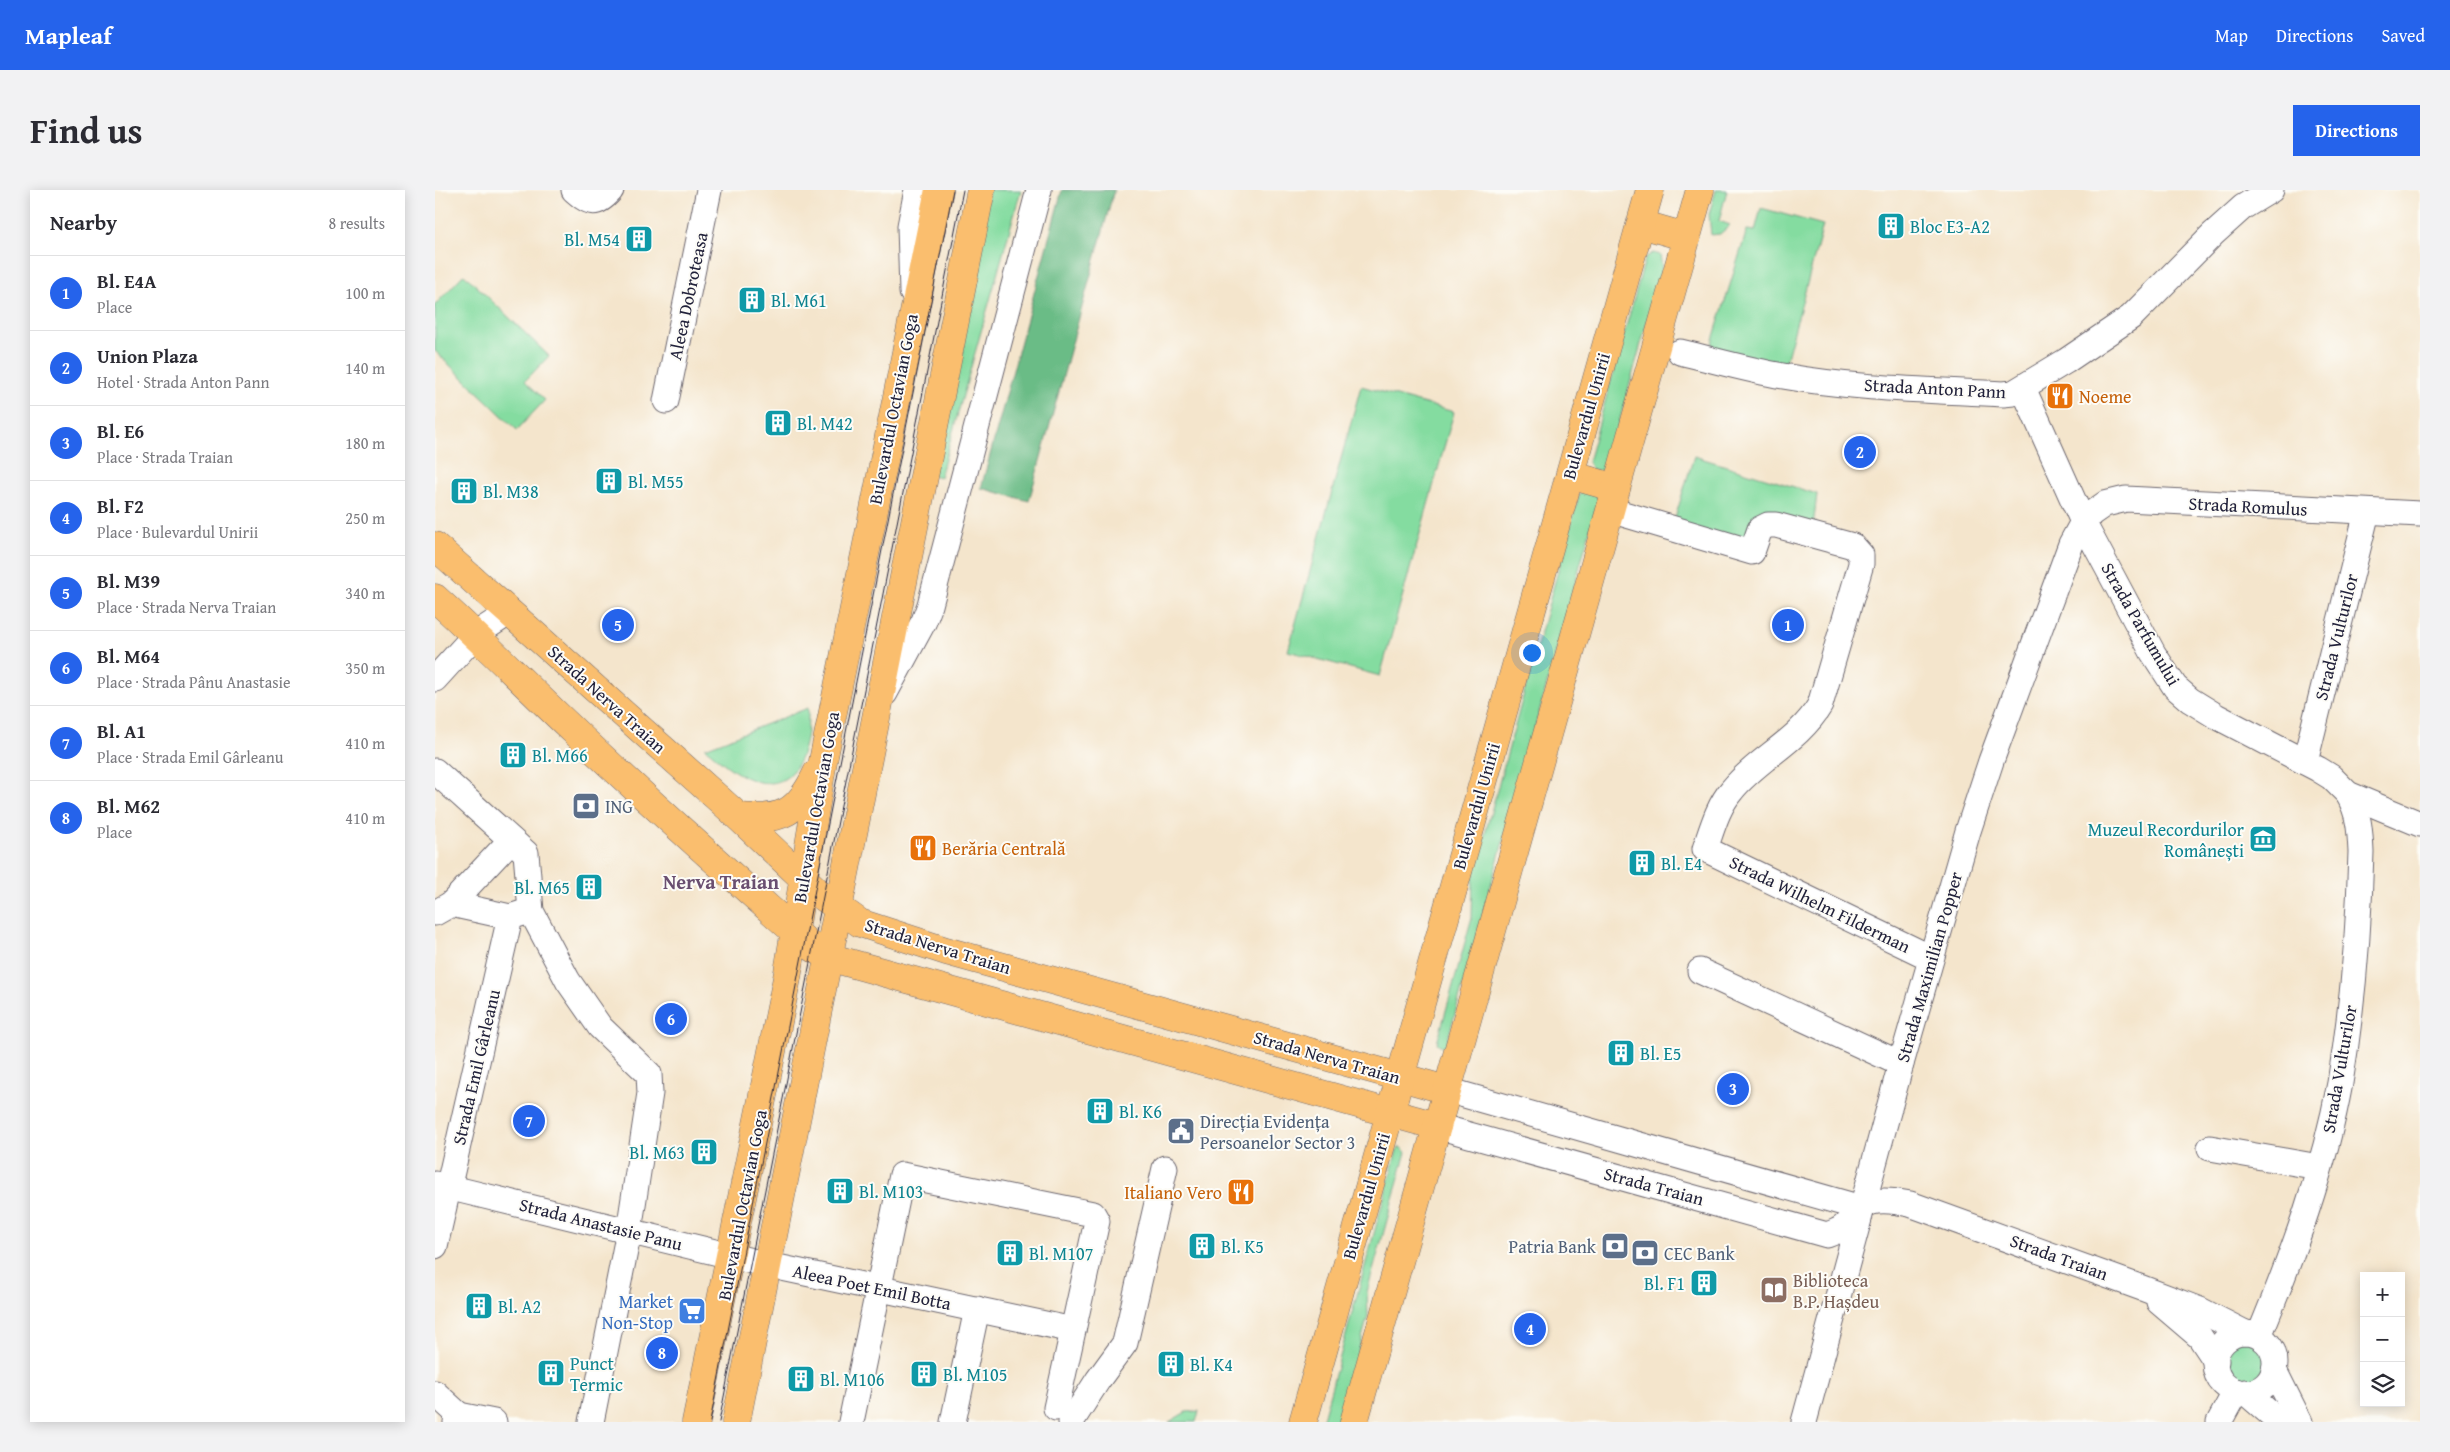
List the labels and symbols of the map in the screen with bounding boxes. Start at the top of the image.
building icon: Bloc E3-A2 [1876,211,1906,241]
place label: Bloc E3-A2 [1910,213,1990,240]
building icon: Bl. M54 [624,224,654,254]
place label: Bl. M54 [564,226,620,253]
street label: Aleea Dobroteasa [661,229,715,362]
building icon: Bl. M61 [737,285,767,315]
place label: Bl. M61 [771,287,827,314]
street label: Bulevardul Octavian Goga [861,311,925,507]
street label: Bulevardul Unirii [1555,349,1617,483]
street label: Strada Anton Pann [1863,371,2007,405]
restaurant icon: Noeme [2045,381,2075,411]
place label: Noeme [2079,383,2132,410]
building icon: Bl. M42 [763,408,793,438]
place label: Bl. M42 [797,410,853,437]
pin: 2 [1844,433,1876,471]
building icon: Bl. M55 [594,466,624,496]
place label: Bl. M55 [628,468,684,495]
building icon: Bl. M38 [449,476,479,506]
place label: Bl. M38 [483,478,539,505]
street label: Strada Romulus [2188,489,2308,523]
street label: Strada Parfumului [2095,557,2187,691]
street label: Strada Vulturilor [2307,570,2365,703]
pin: 5 [602,606,634,644]
pin: 1 [1772,606,1804,644]
street label: Strada Nerva Traian [542,638,672,760]
your location [1519,640,1545,666]
street label: Bulevardul Octavian Goga [786,709,846,905]
street label: Bulevardul Unirii [1445,739,1507,873]
building icon: Bl. M66 [498,740,528,770]
place label: Bl. M66 [532,742,588,769]
bank icon: ING [571,791,601,821]
place label: ING [605,793,633,820]
place label: Muzeul Recordurilor Românești [2088,816,2245,864]
museum icon: Muzeul Recordurilor Românești [2248,824,2278,854]
restaurant icon: Berăria Centrală [908,833,938,863]
place label: Berăria Centrală [942,835,1066,862]
building icon: Bl. E4 [1627,848,1657,878]
street label: Strada Wilhelm Filderman [1725,848,1915,960]
place label: Bl. E4 [1661,850,1702,877]
district label: Nerva Traian [663,867,779,896]
street label: Strada Maximilian Popper [1889,868,1969,1065]
building icon: Bl. M65 [574,872,604,902]
place label: Bl. M65 [514,874,570,901]
street label: Strada Nerva Traian [862,911,1014,981]
street label: Strada Emil Gârleanu [445,986,507,1148]
pin: 6 [655,1000,687,1038]
street label: Strada Vulturilor [2314,1002,2364,1135]
street label: Strada Nerva Traian [1251,1023,1403,1091]
building icon: Bl. E5 [1606,1038,1636,1068]
place label: Bl. E5 [1640,1040,1681,1067]
pin: 3 [1717,1070,1749,1108]
building icon: Bl. K6 [1085,1096,1115,1126]
place label: Bl. K6 [1119,1098,1162,1125]
pin: 7 [513,1102,545,1140]
street label: Bulevardul Octavian Goga [710,1107,774,1303]
place label: Direcția Evidența Persoanelor Sector 3 [1200,1108,1355,1156]
public building icon: Direcția Evidența Persoanelor Sector 3 [1166,1116,1196,1146]
street label: Bulevardul Unirii [1335,1129,1397,1263]
building icon: Bl. M63 [689,1137,719,1167]
place label: Bl. M63 [629,1139,685,1166]
street label: Strada Traian [1601,1160,1707,1212]
building icon: Bl. M103 [825,1176,855,1206]
restaurant icon: Italiano Vero [1226,1177,1256,1207]
place label: Bl. M103 [859,1178,923,1205]
place label: Italiano Vero [1124,1179,1222,1206]
street label: Strada Anastasie Panu [517,1191,686,1257]
street label: Strada Traian [2006,1227,2112,1287]
building icon: Bl. K5 [1187,1231,1217,1261]
bank icon: Patria Bank [1600,1231,1630,1261]
place label: Bl. K5 [1221,1233,1264,1260]
place label: Patria Bank [1509,1233,1597,1260]
building icon: Bl. M107 [995,1238,1025,1268]
bank icon: CEC Bank [1630,1238,1660,1268]
place label: Bl. M107 [1029,1240,1093,1267]
place label: CEC Bank [1664,1240,1735,1267]
street label: Aleea Poet Emil Botta [790,1257,954,1317]
place label: Biblioteca B.P. Hașdeu [1793,1267,1879,1315]
building icon: Bl. F1 [1689,1268,1719,1298]
place label: Bl. F1 [1644,1270,1685,1297]
library icon: Biblioteca B.P. Hașdeu [1759,1275,1789,1305]
place label: Market Non-Stop [602,1288,674,1336]
building icon: Bl. A2 [464,1291,494,1321]
place label: Bl. A2 [498,1293,541,1320]
supermarket icon: Market Non-Stop [677,1296,707,1326]
pin: 4 [1514,1310,1546,1348]
pin: 8 [646,1334,678,1372]
building icon: Bl. K4 [1156,1349,1186,1379]
place label: Punct Termic [570,1350,623,1398]
place label: Bl. K4 [1190,1351,1233,1378]
building icon: Punct Termic [536,1358,566,1388]
building icon: Bl. M105 [909,1359,939,1389]
place label: Bl. M105 [943,1361,1007,1388]
building icon: Bl. M106 [786,1364,816,1394]
place label: Bl. M106 [820,1366,884,1393]

